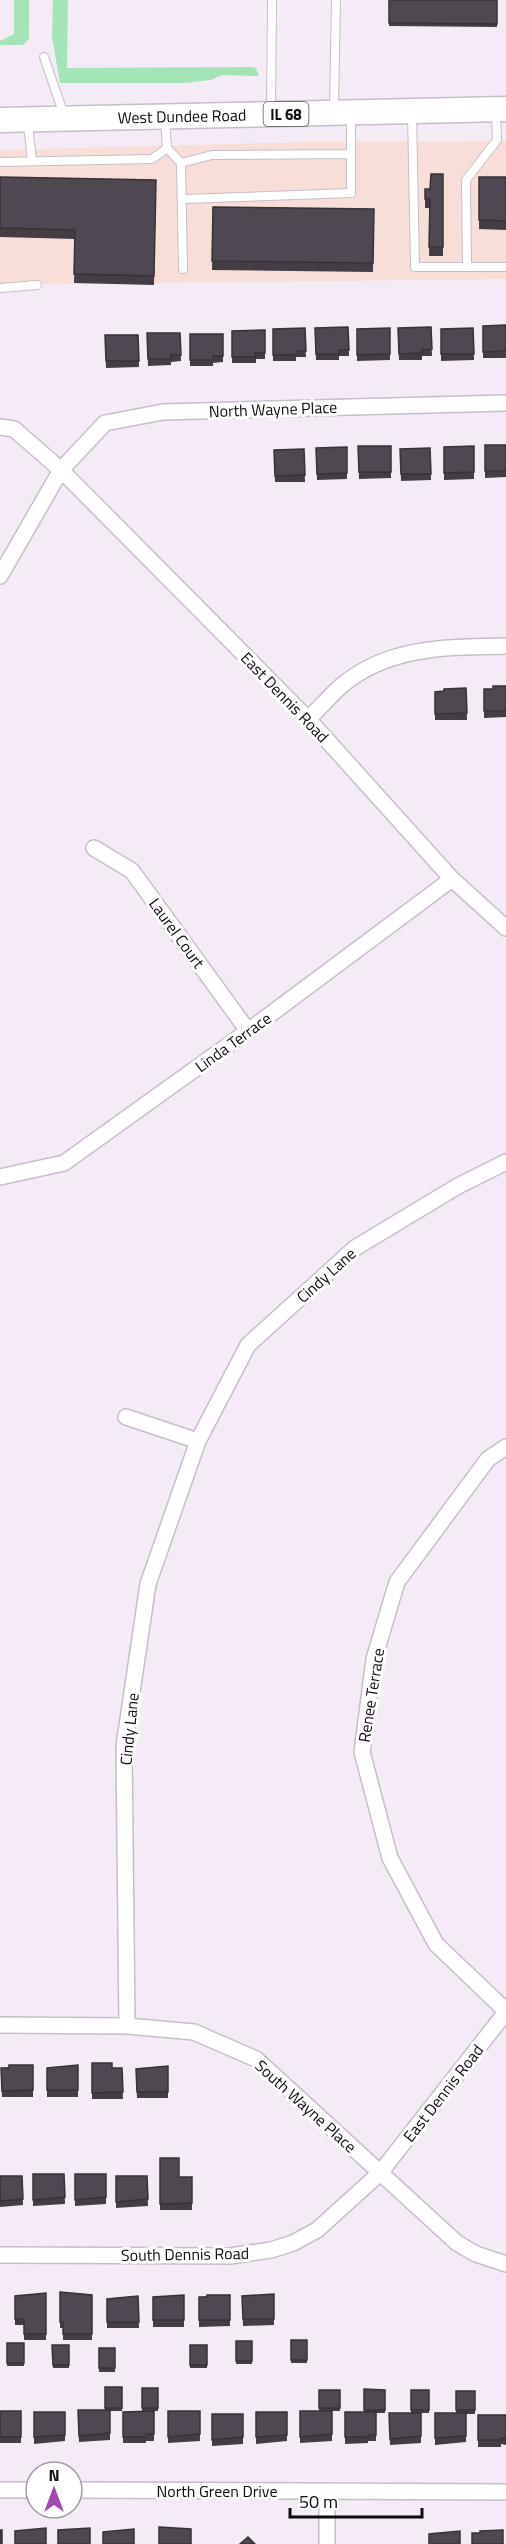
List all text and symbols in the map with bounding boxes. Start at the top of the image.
road number: IL 68 [264,102,308,126]
street label: West Dundee Road [117,103,247,129]
street label: North Wayne Place [208,395,338,423]
street label: East Dennis Road [235,646,335,748]
street label: Laurel Court [143,893,211,973]
street label: Linda Terrace [190,1006,276,1078]
street label: Cindy Lane [291,1242,361,1308]
street label: Renee Terrace [352,1646,390,1744]
street label: Cindy Lane [113,1692,145,1766]
street label: East Dennis Road [397,2039,489,2147]
street label: South Wayne Place [250,2054,362,2158]
street label: South Dennis Road [121,2241,249,2267]
north arrow [24,2460,84,2520]
text: N [48,2463,60,2487]
street label: North Green Drive [157,2479,277,2503]
scale bar [290,2481,422,2519]
text: 50 m [299,2488,338,2515]

